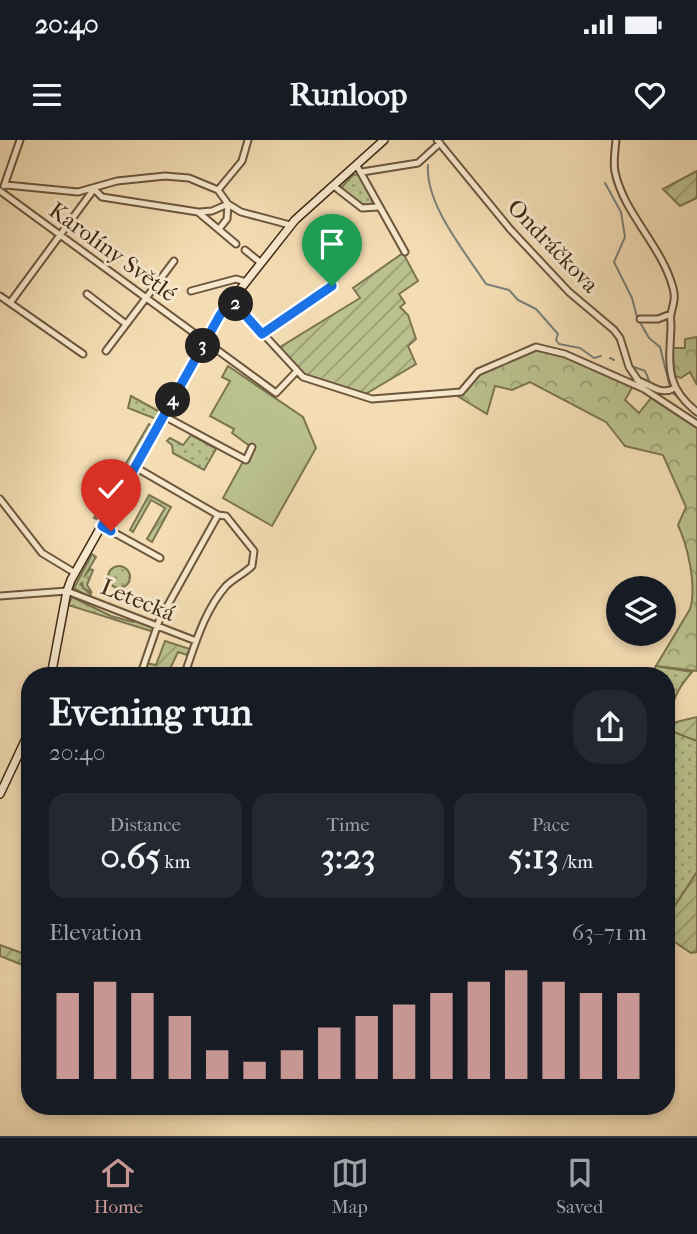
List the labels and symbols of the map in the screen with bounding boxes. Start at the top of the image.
street label: Ondráčkova [502,194,604,298]
street label: Karolíny Světlé [44,197,182,307]
pin [302,214,362,286]
pin: 2 [218,286,254,322]
pin: 3 [186,328,220,364]
pin: 4 [156,383,190,418]
pin [81,459,141,531]
street label: Letecká [97,573,179,627]

